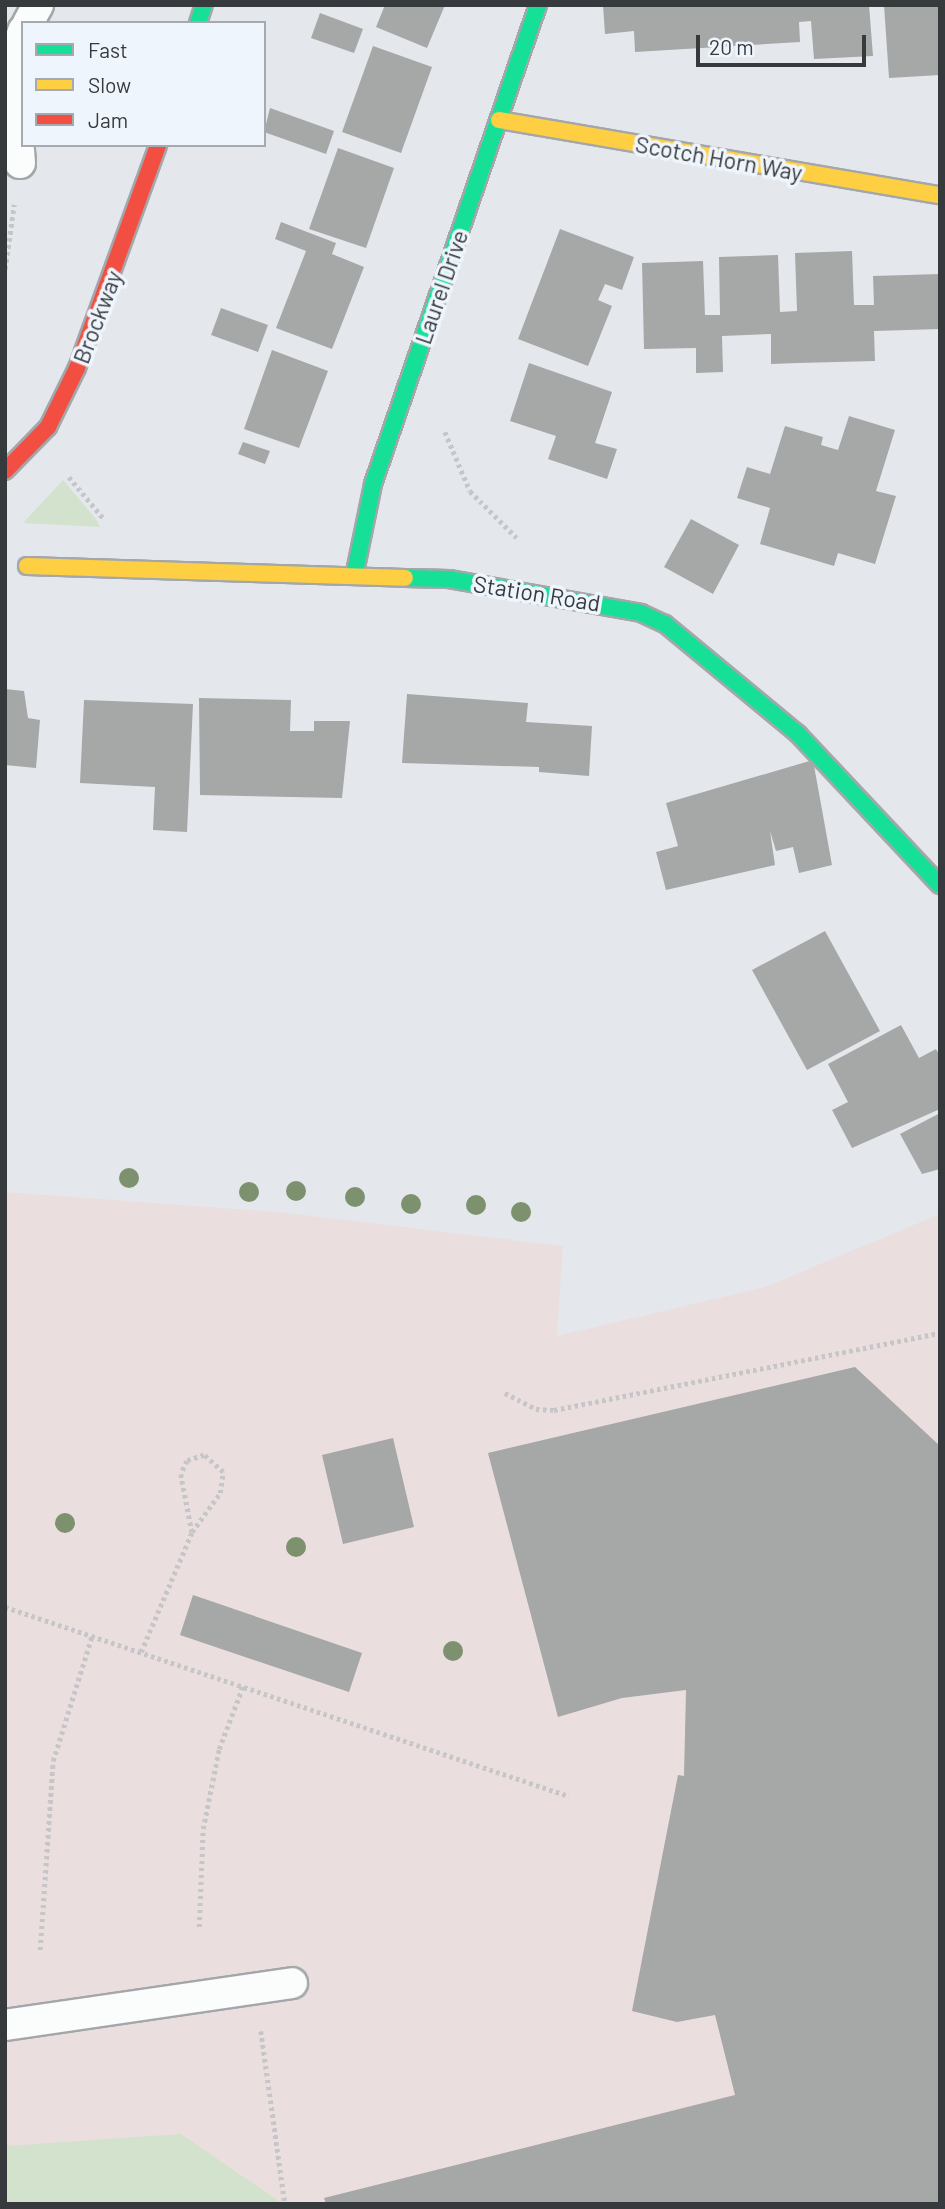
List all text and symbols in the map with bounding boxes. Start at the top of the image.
legend [21,21,266,147]
scale bar [700,21,870,65]
text: 20 m [709,34,754,59]
text: Fast [88,37,128,62]
text: Slow [88,72,131,97]
text: Jam [88,107,128,132]
street label: Scotch Horn Way [633,130,805,186]
street label: Laurel Drive [409,226,473,348]
street label: Brockway [67,267,127,367]
street label: Station Road [472,569,602,617]

